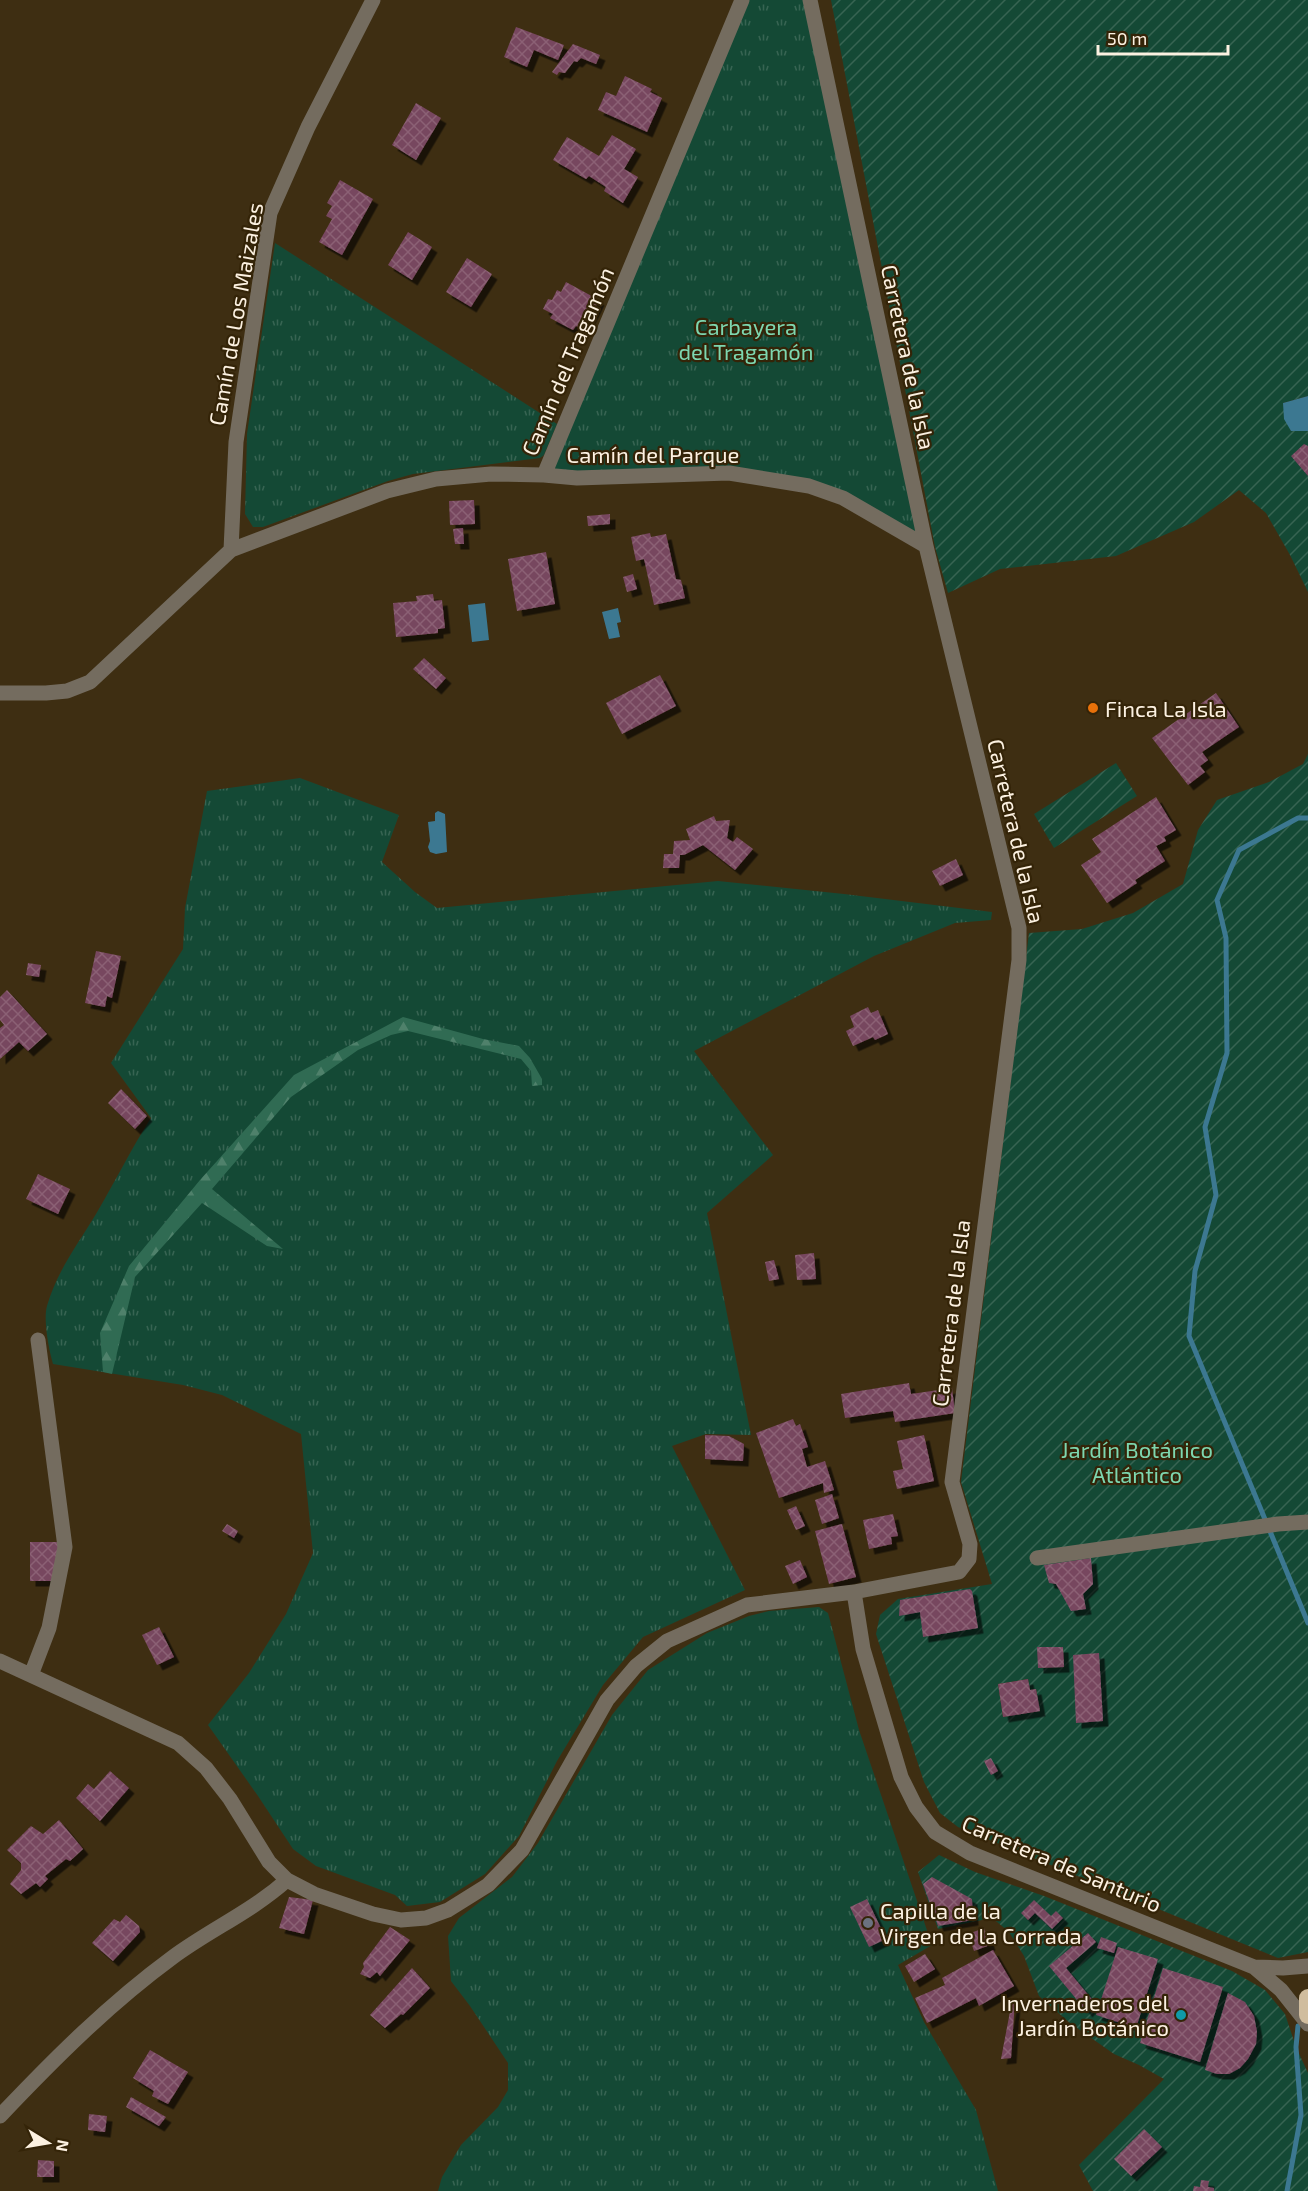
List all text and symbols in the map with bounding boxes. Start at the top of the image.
scale bar [1098,18,1228,56]
text: 50 m [1107,27,1147,49]
street label: Camín de Los Maizales [203,201,267,427]
street label: Carretera de la Isla [877,262,941,452]
street label: Camín del Tragamón [516,263,618,459]
park label: Carbayera del Tragamón [678,313,814,364]
street label: Camín del Parque [567,441,739,467]
place label: Finca La Isla [1105,695,1227,721]
marker: Finca La Isla [1086,701,1100,715]
street label: Carretera de la Isla [983,736,1051,926]
street label: Carretera de la Isla [926,1218,974,1408]
park label: Jardín Botánico Atlántico [1061,1436,1213,1487]
street label: Carretera de Santurio [958,1809,1166,1917]
place label: Capilla de la Virgen de la Corrada [880,1897,1082,1948]
marker: Capilla de la Virgen de la Corrada [861,1916,875,1930]
place label: Invernaderos del Jardín Botánico [1001,1989,1169,2040]
marker: Invernaderos del Jardín Botánico [1174,2008,1188,2022]
north arrow [18,2113,78,2173]
text: N [53,2138,74,2153]

